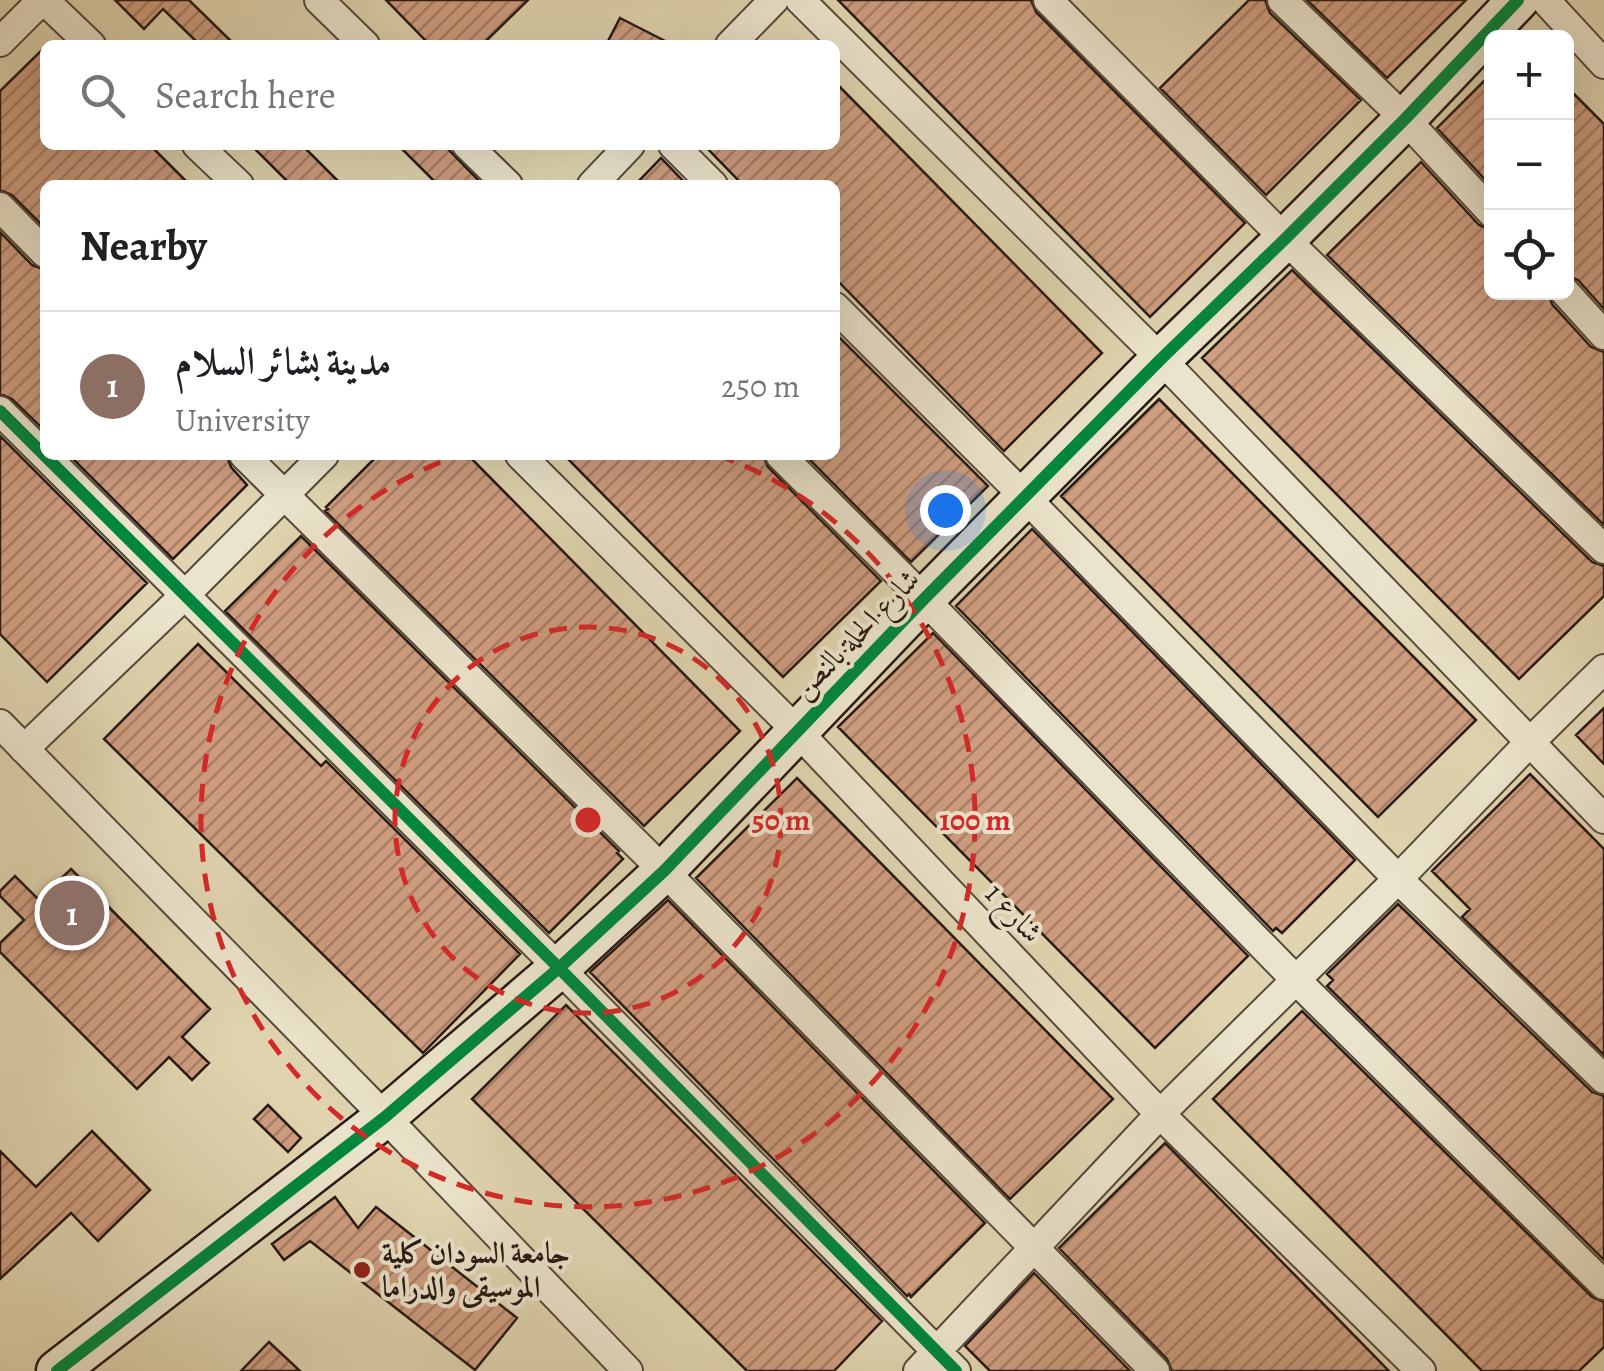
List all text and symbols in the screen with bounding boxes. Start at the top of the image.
map controls [1484,30,1574,300]
button: + [1484,30,1574,120]
search box [40,40,840,150]
icon: search [75,68,130,123]
text: Search here [155,69,336,121]
button: − [1484,120,1574,210]
button: locate [1484,210,1574,300]
text: Nearby [80,217,207,274]
text: مدينة بشائر السلام [175,335,391,387]
text: 1 [107,364,118,408]
text: 250 m [721,364,800,408]
text: University [175,398,310,442]
your location [920,485,971,536]
street label: شارع الحلة بالنص [783,560,932,712]
text: 50 m [752,800,810,840]
text: 100 m [939,800,1011,840]
centre of rings [570,802,606,838]
street label: شارع 1 [972,874,1052,955]
pin: 1 [40,876,104,950]
place label: جامعة السودان كلية الموسيقى والدراما [382,1233,570,1309]
marker: جامعة السودان كلية الموسيقى والدراما [351,1259,373,1281]

